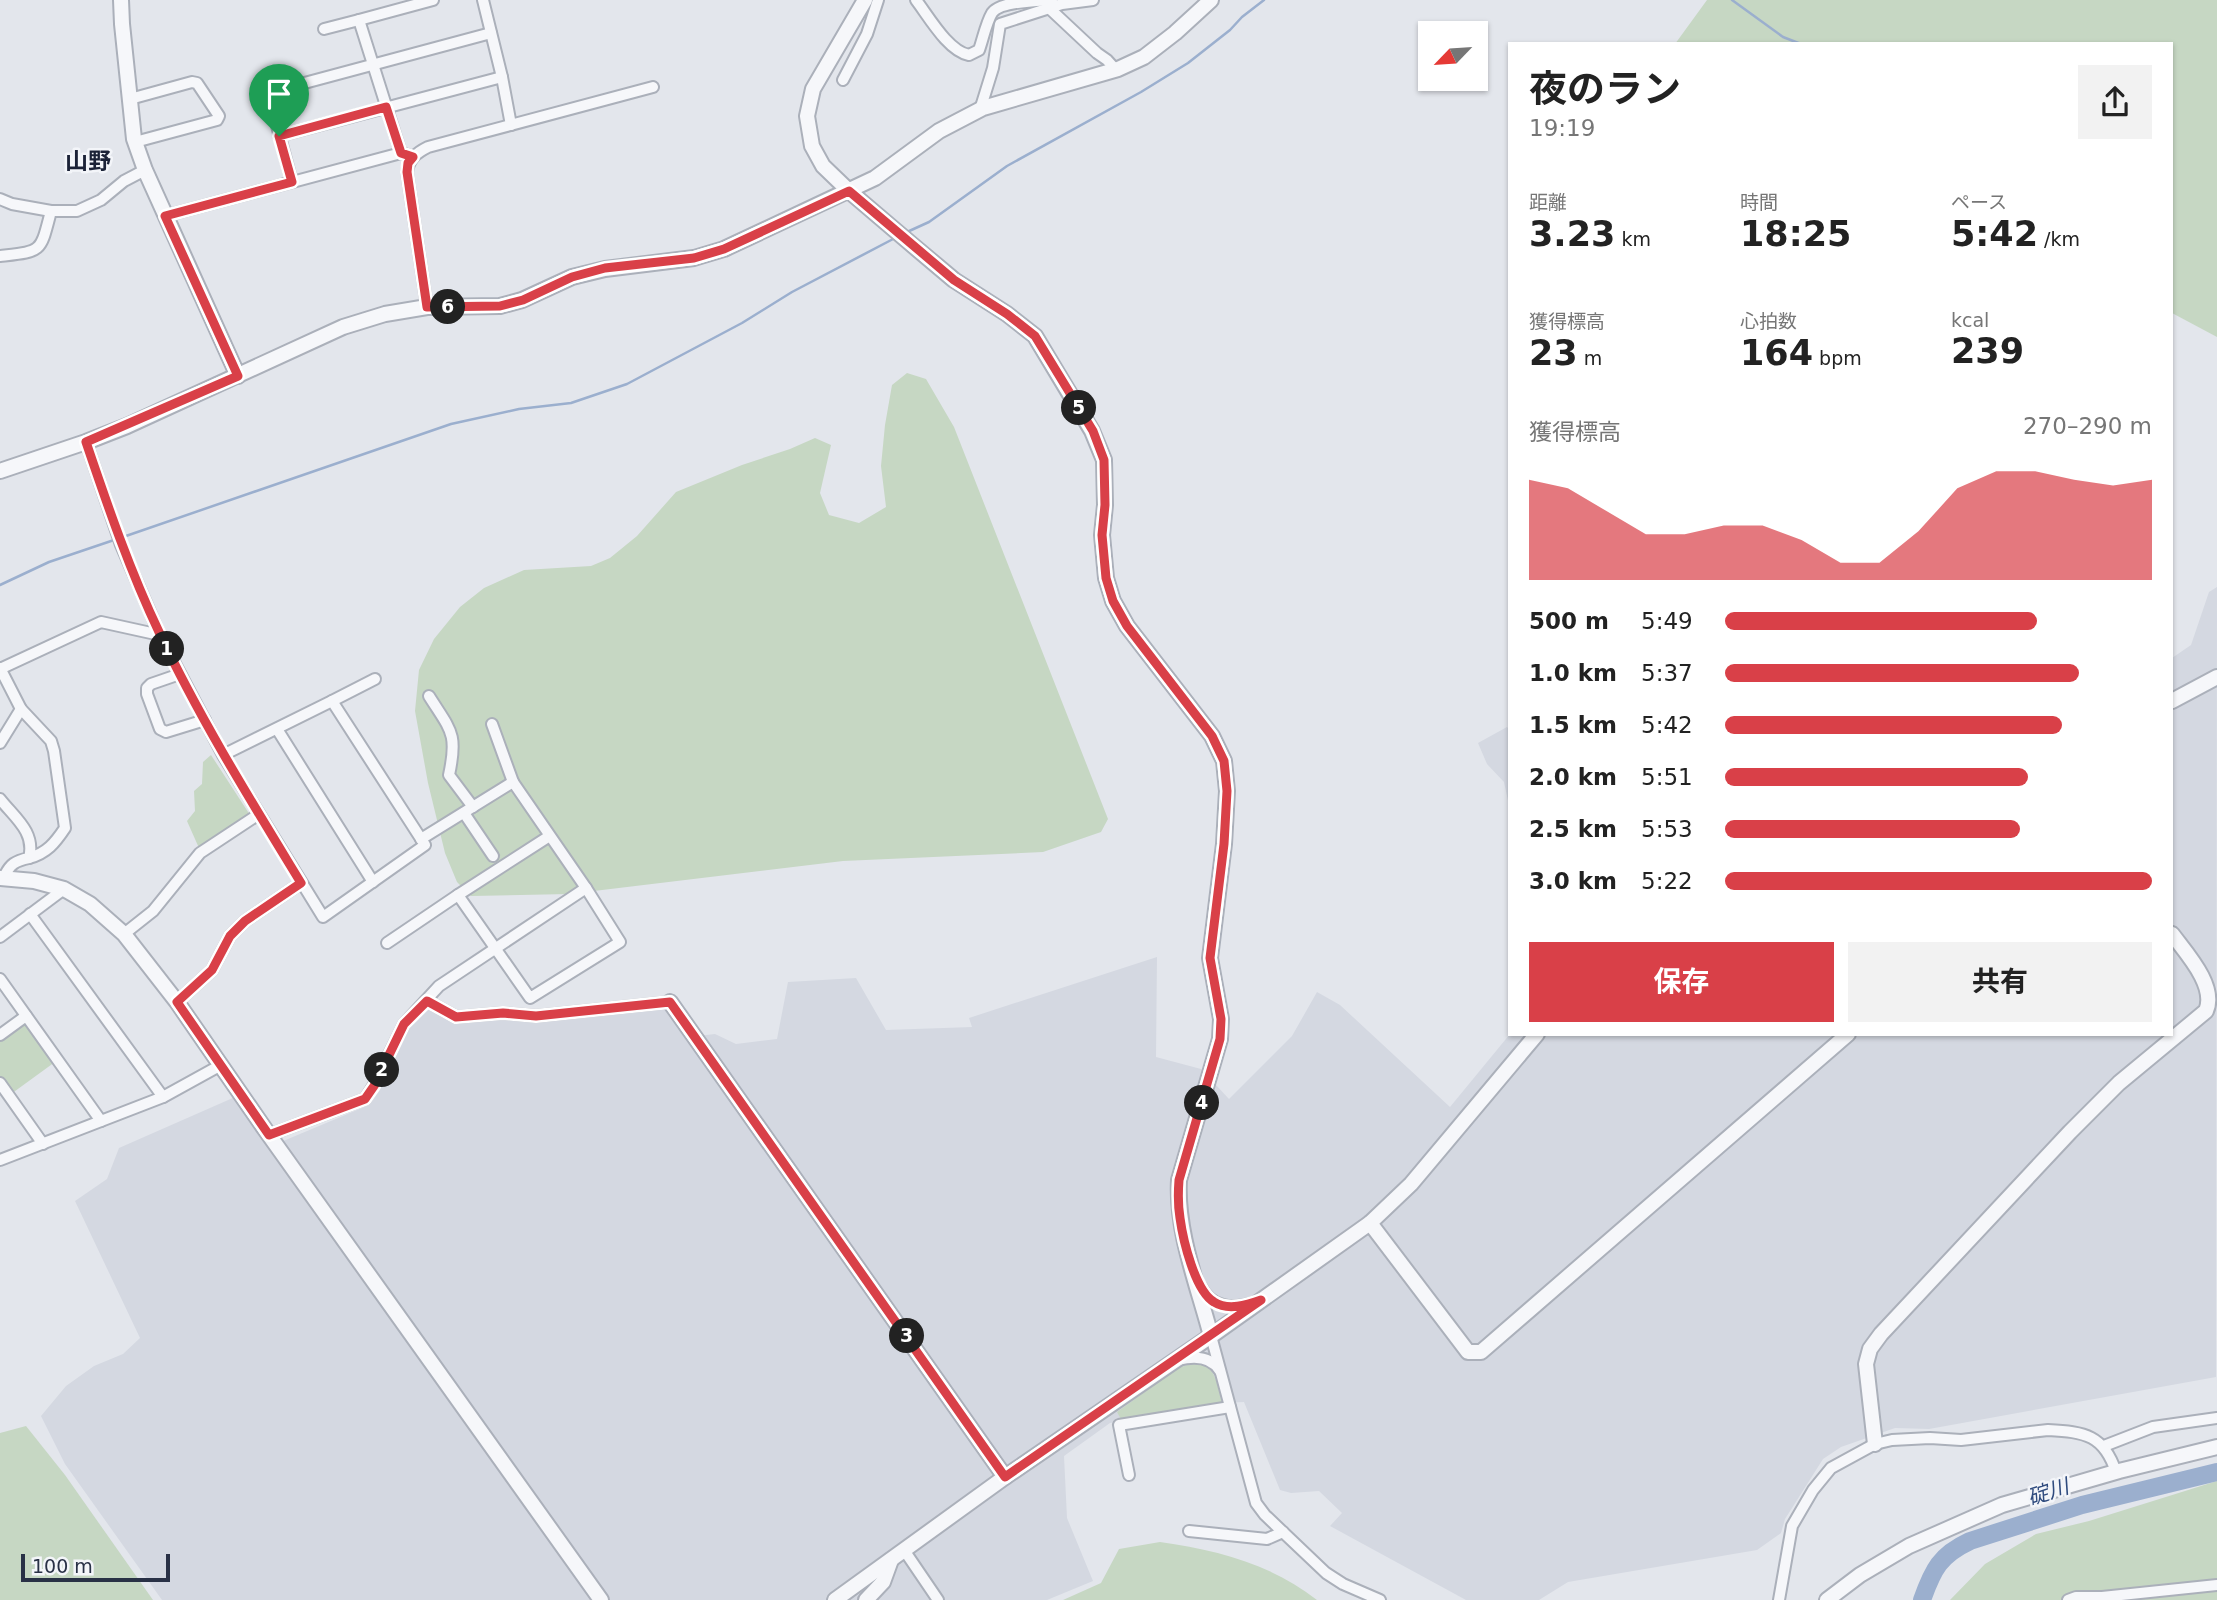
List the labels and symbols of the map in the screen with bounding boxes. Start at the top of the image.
north arrow [1418,21,1488,91]
pin [249,64,309,136]
district label: 山野 [65,148,111,174]
pin: 6 [430,290,466,324]
pin: 5 [1062,390,1096,426]
pin: 1 [150,632,184,666]
pin: 2 [364,1052,400,1088]
pin: 4 [1184,1086,1220,1120]
pin: 3 [890,1318,925,1354]
water label: 碇川 [2024,1473,2074,1510]
scale bar [21,1551,170,1583]

